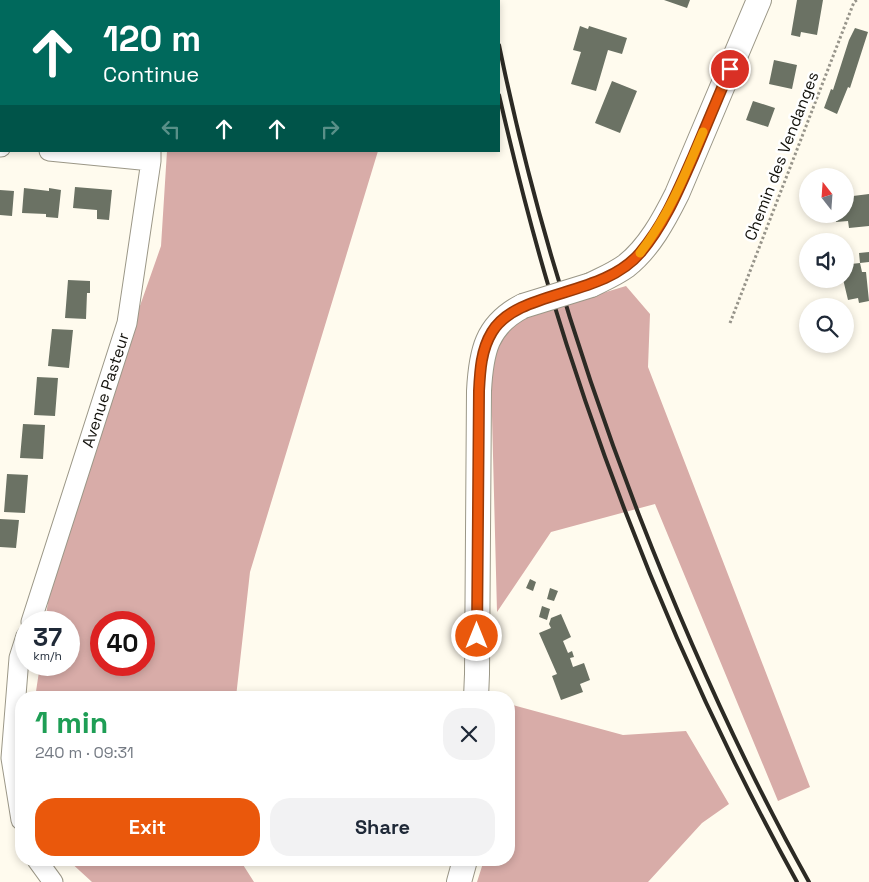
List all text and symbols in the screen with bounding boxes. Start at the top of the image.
text: 120 m [103,17,201,61]
icon: ahead [20,20,85,85]
pin [709,48,751,90]
icon: arrive [716,55,744,83]
text: Continue [103,60,199,88]
street label: Chemin des Vendanges [740,69,823,244]
icon: left [157,115,185,143]
icon: ahead [210,115,238,143]
icon: ahead [263,115,291,143]
icon: right [316,115,344,143]
north arrow [799,168,854,222]
map controls [799,168,854,353]
button: sound [799,233,854,288]
button: search [799,298,854,353]
street label: Avenue Pasteur [77,330,134,450]
position arrow [450,609,502,661]
speed limit sign: 40 [90,611,155,676]
text: 37 [33,621,62,653]
text: km/h [33,648,62,664]
text: 1 min [35,703,108,742]
button: close [443,708,495,760]
text: 240 m · 09:31 [35,742,134,763]
button: Exit [35,798,260,856]
button: Share [270,798,495,856]

